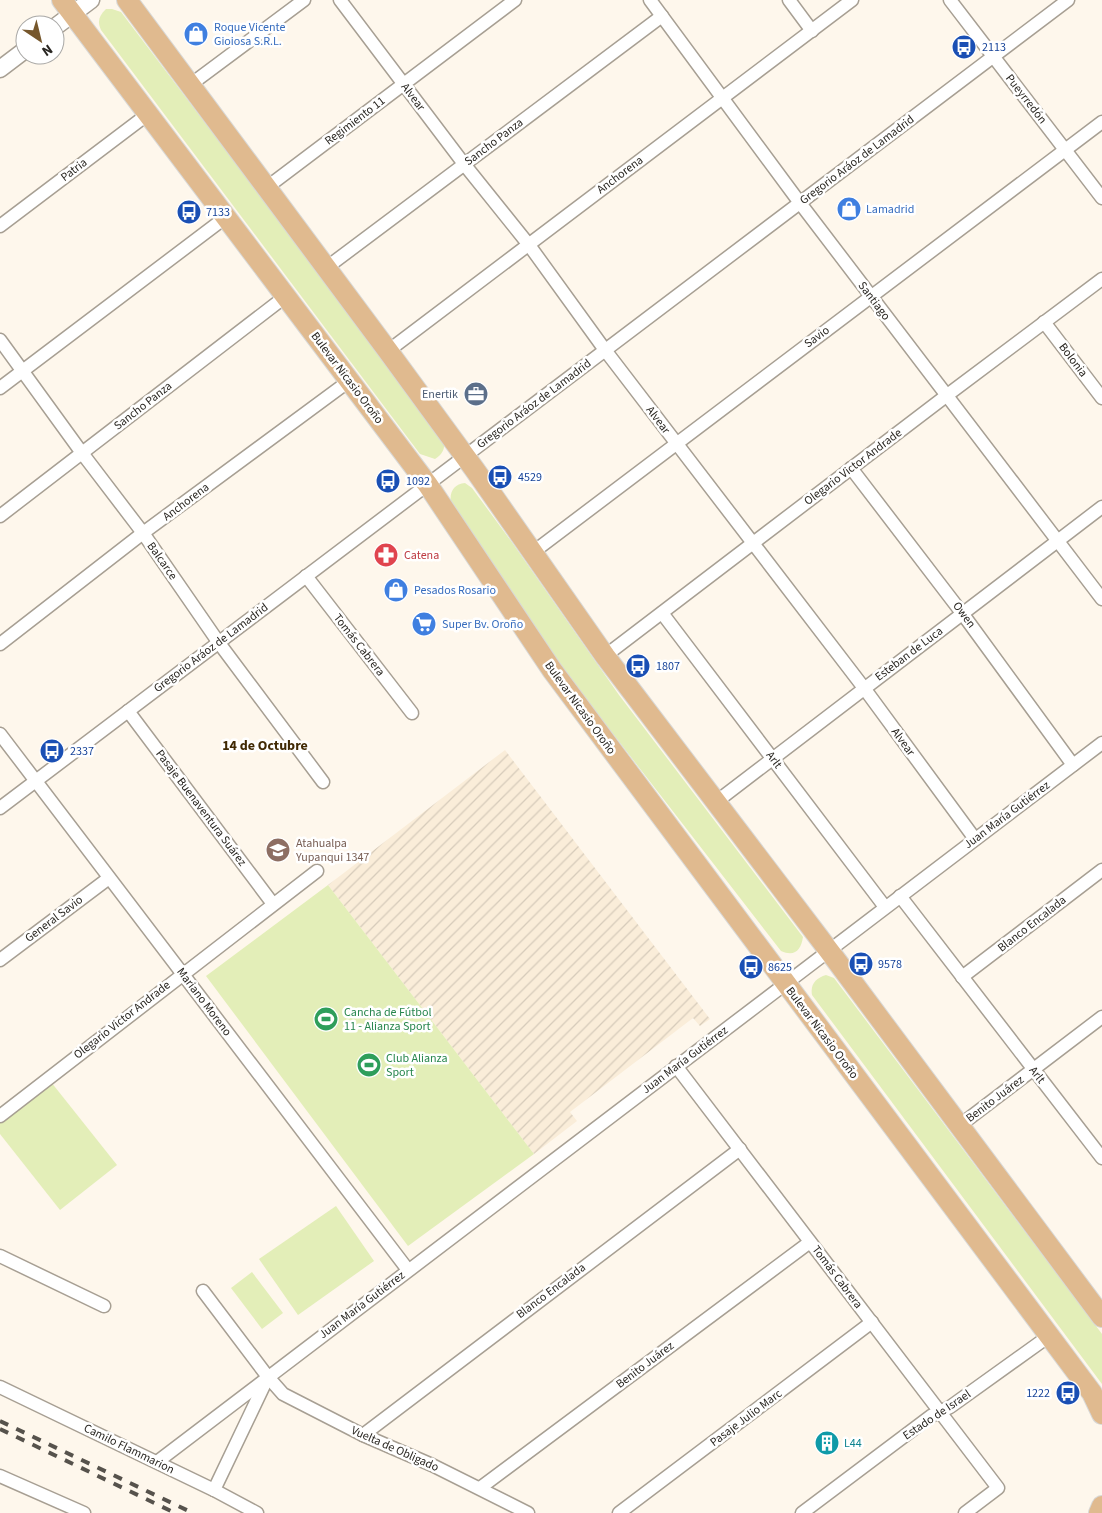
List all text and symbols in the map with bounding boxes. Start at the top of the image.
north arrow [15,15,65,65]
place label: Roque Vicente Gioiosa S.R.L. [214,19,286,50]
shop icon: Roque Vicente Gioiosa S.R.L. [183,21,209,47]
bus stop icon: 2113 [951,34,977,60]
text: N [37,39,56,61]
place label: 2113 [982,39,1006,56]
street label: Pueyrredón [1001,71,1051,127]
street label: Alvear [397,79,430,115]
street label: Regimiento 11 [321,93,389,149]
street label: Gregorio Aráoz de Lamadrid [797,112,917,208]
street label: Sancho Panza [461,114,527,170]
street label: Anchorena [593,152,647,198]
street label: Patria [57,154,91,186]
shop icon: Lamadrid [836,196,862,222]
bus stop icon: 7133 [176,199,202,225]
place label: Lamadrid [866,202,914,216]
place label: 7133 [206,204,230,221]
street label: Santiago [854,278,894,324]
street label: Savio [801,322,833,352]
street label: Bulevar Nicasio Oroño [307,328,387,428]
street label: Bolonia [1055,339,1091,381]
street label: Gregorio Aráoz de Lamadrid [473,355,595,453]
street label: Sancho Panza [110,378,176,434]
office icon: Enertik [463,381,489,407]
place label: Enertik [422,386,458,403]
street label: Alvear [642,402,675,438]
street label: Olegario Victor Andrade [801,425,905,509]
bus stop icon: 4529 [487,464,513,490]
bus stop icon: 1092 [375,468,401,494]
place label: 4529 [518,469,542,486]
place label: 1092 [406,473,430,490]
street label: Anchorena [159,479,213,525]
street label: Balcarce [143,539,181,583]
pharmacy icon: Catena [373,542,399,568]
place label: Catena [404,547,439,564]
shop icon: Pesados Rosario [383,577,409,603]
place label: Pesados Rosario [414,582,496,599]
street label: Owen [948,598,980,632]
street label: Gregorio Aráoz de Lamadrid [150,599,272,697]
street label: Tomás Cabrera [329,610,389,680]
supermarket icon: Super Bv. Oroño [411,611,437,637]
place label: Super Bv. Oroño [442,616,523,633]
street label: Esteban de Luca [872,623,946,685]
bus stop icon: 1807 [625,653,651,679]
street label: Bulevar Nicasio Oroño [540,658,620,758]
place label: 1807 [656,658,680,675]
street label: Alvear [887,724,920,760]
district label: 14 de Octubre [222,736,308,756]
bus stop icon: 2337 [39,738,65,764]
place label: 2337 [70,743,94,760]
street label: Pasaje Buenaventura Suárez [151,746,251,870]
street label: Arlt [762,748,786,772]
street label: Juan María Gutiérrez [960,777,1054,853]
place label: Atahualpa Yupanqui 1347 [295,835,369,866]
school or university icon: Atahualpa Yupanqui 1347 [265,837,291,863]
street label: General Savio [21,892,87,946]
street label: Blanco Encalada [994,892,1070,956]
bus stop icon: 9578 [848,951,874,977]
bus stop icon: 8625 [738,954,764,980]
place label: 9578 [878,956,902,973]
place label: 8625 [768,959,792,976]
street label: Mariano Moreno [173,964,235,1040]
street label: Olegario Victor Andrade [70,977,174,1063]
street label: Bulevar Nicasio Oroño [782,983,862,1083]
place label: Cancha de Fútbol 11 - Alianza Sport [344,1004,431,1035]
sports icon: Cancha de Fútbol 11 - Alianza Sport [313,1006,339,1032]
street label: Juan María Gutiérrez [638,1022,732,1098]
place label: Club Alianza Sport [386,1050,448,1081]
sports icon: Club Alianza Sport [356,1052,382,1078]
street label: Arlt [1025,1063,1049,1087]
street label: Benito Juárez [962,1072,1028,1126]
street label: Tomás Cabrera [808,1242,866,1312]
street label: Blanco Encalada [513,1259,589,1323]
street label: Juan María Gutiérrez [315,1267,409,1343]
street label: Benito Juárez [612,1338,678,1392]
bus stop icon: 1222 [1055,1380,1081,1406]
street label: Pasaje Julio Marc [706,1385,786,1451]
place label: 1222 [1026,1385,1050,1402]
street label: Estado de Israel [900,1386,974,1444]
street label: Camilo Flammarion [81,1420,177,1478]
street label: Vuelta de Obligado [348,1422,442,1476]
building icon: L44 [814,1430,840,1456]
place label: L44 [844,1435,862,1452]

